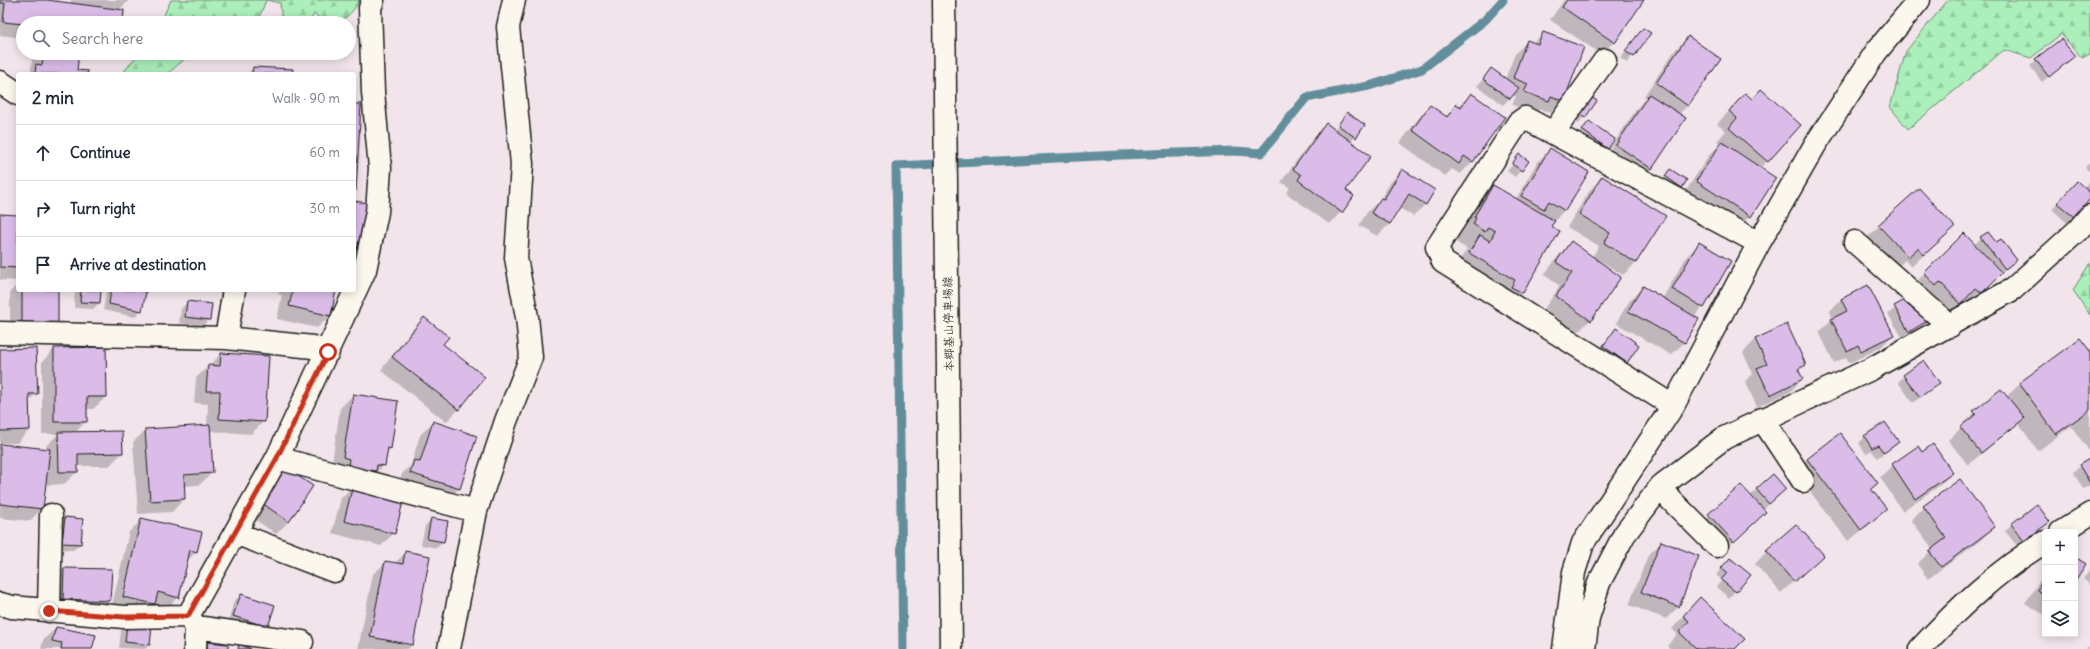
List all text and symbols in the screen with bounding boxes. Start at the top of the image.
search box [16,16,356,60]
icon: search [30,27,52,49]
text: Search here [62,29,143,48]
text: 2 min [32,87,74,109]
text: Walk · 90 m [272,90,340,107]
icon: ahead [32,142,54,164]
text: Continue [70,143,131,162]
text: 60 m [309,144,340,161]
icon: right [32,198,54,220]
text: Turn right [70,199,135,218]
text: 30 m [310,200,340,217]
icon: arrive [32,254,54,276]
text: Arrive at destination [70,255,206,274]
street label: 本郷基山停車場線 [940,276,956,372]
route start [319,343,337,361]
map controls [2042,529,2078,637]
button: + [2042,529,2078,565]
button: − [2042,565,2078,601]
button: layers [2042,601,2078,637]
route end [40,602,58,620]

